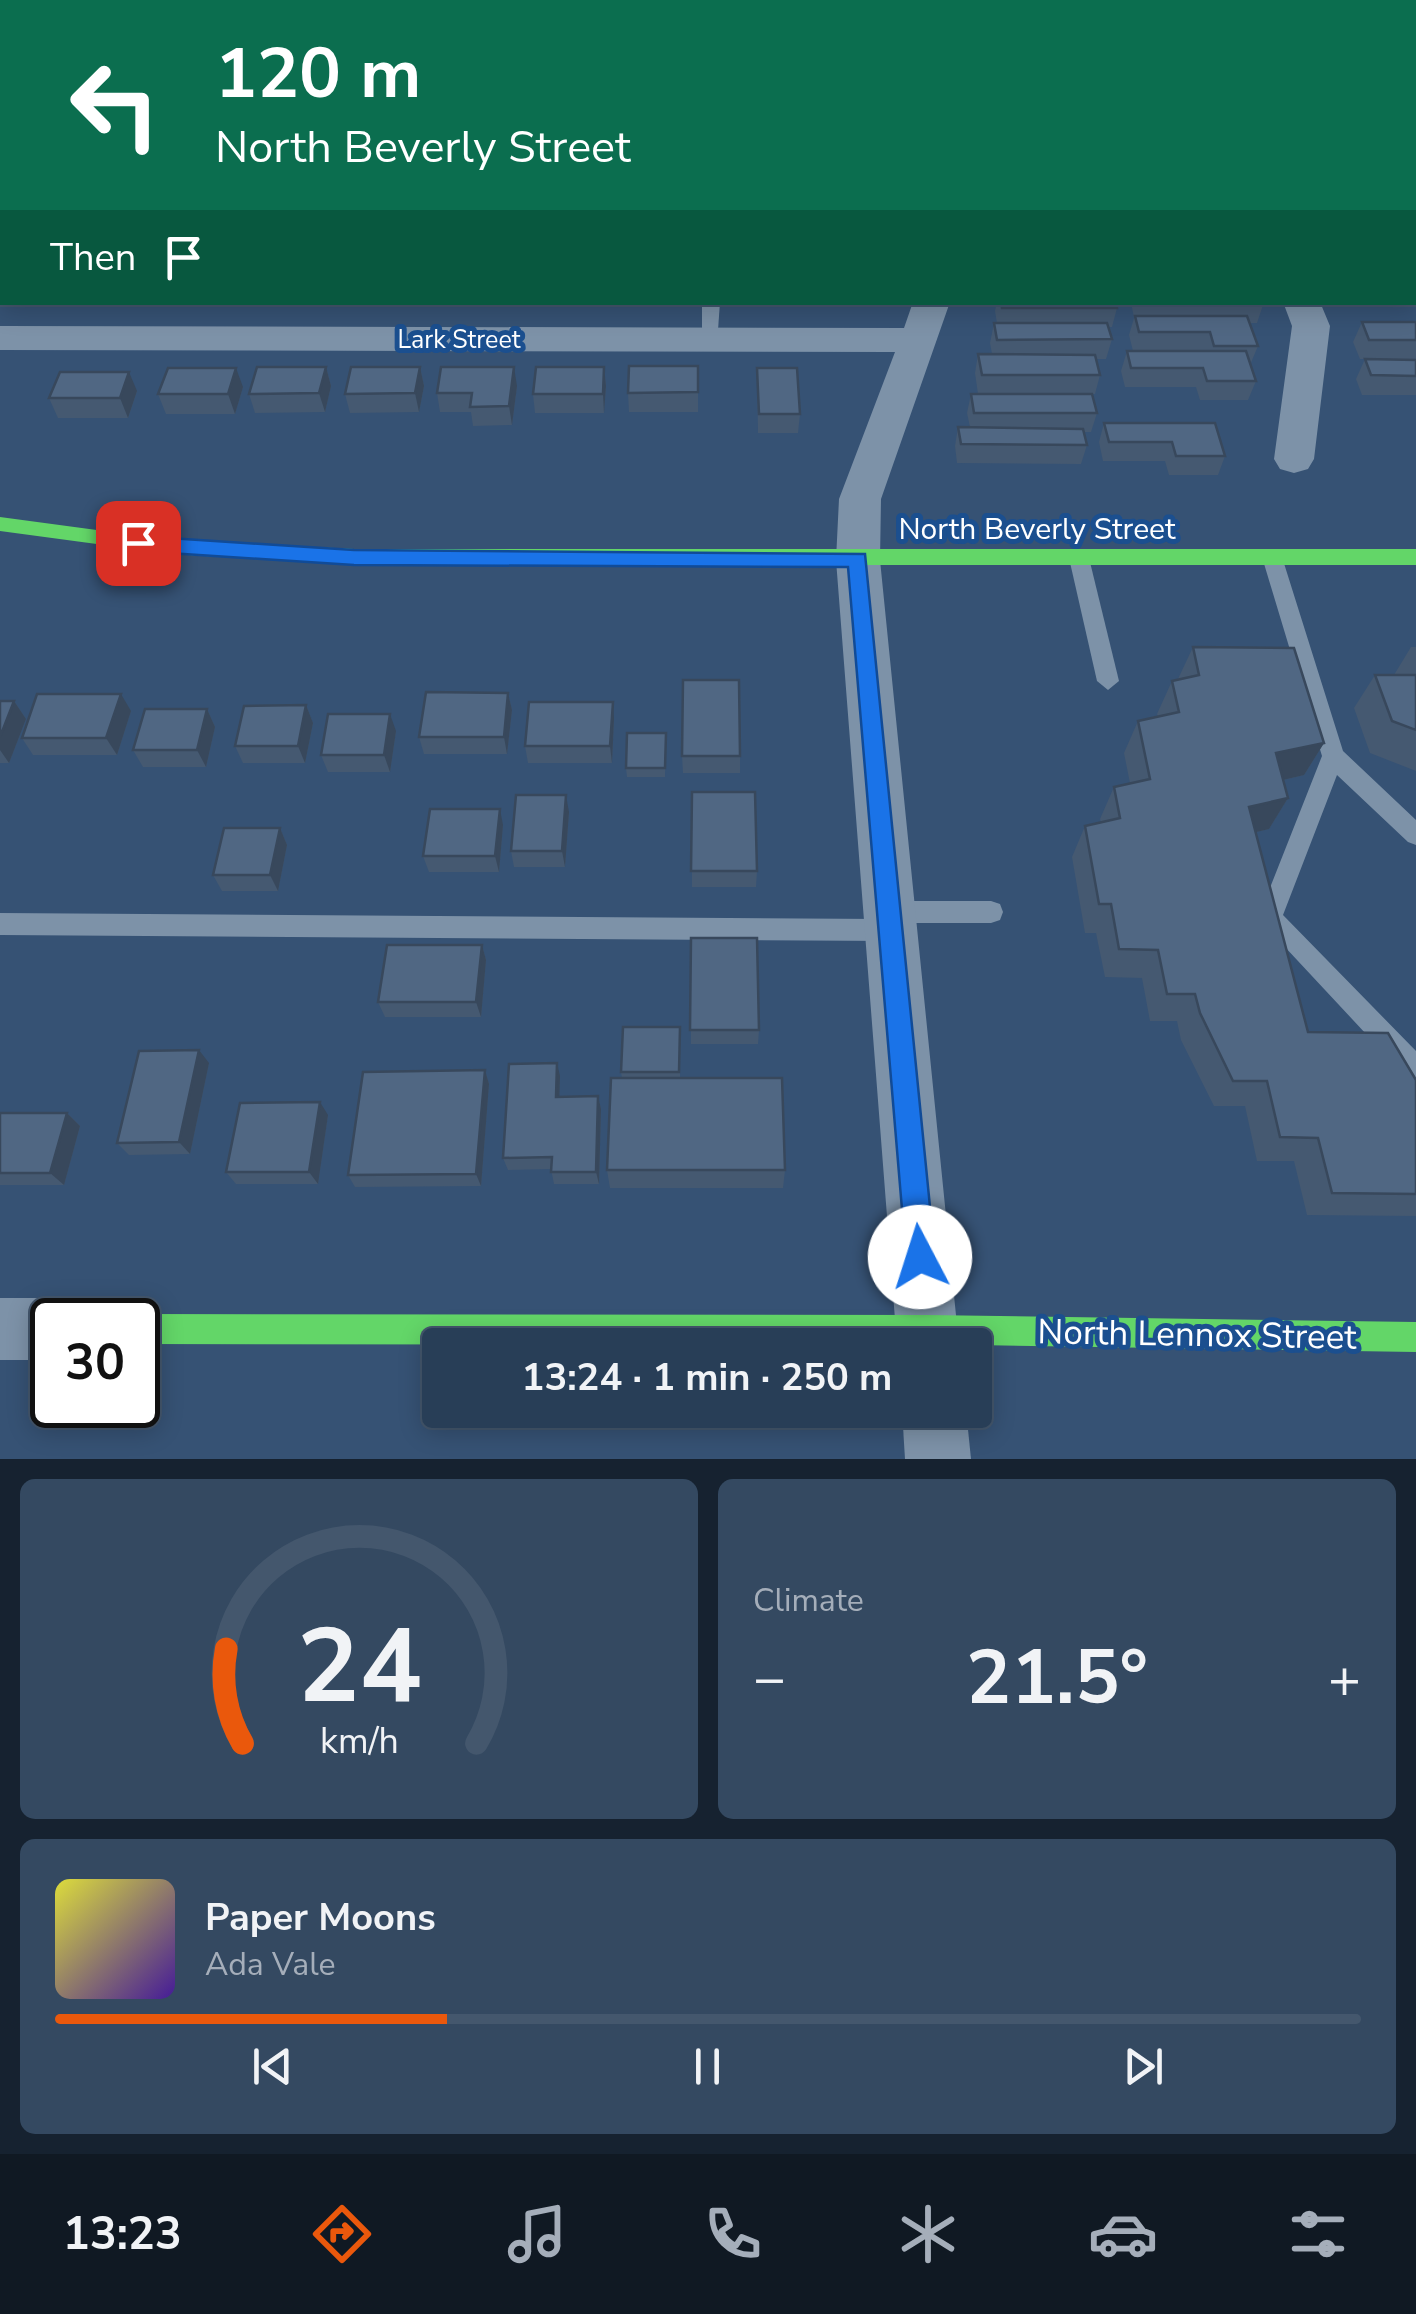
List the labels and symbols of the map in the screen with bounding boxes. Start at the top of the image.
street label: Lark Street [398,323,521,357]
pin [96,501,181,586]
street label: North Beverly Street [898,509,1176,550]
position arrow [868,1205,972,1309]
speed limit sign: 30 [30,1298,160,1428]
street label: North Lennox Street [1037,1308,1358,1361]

